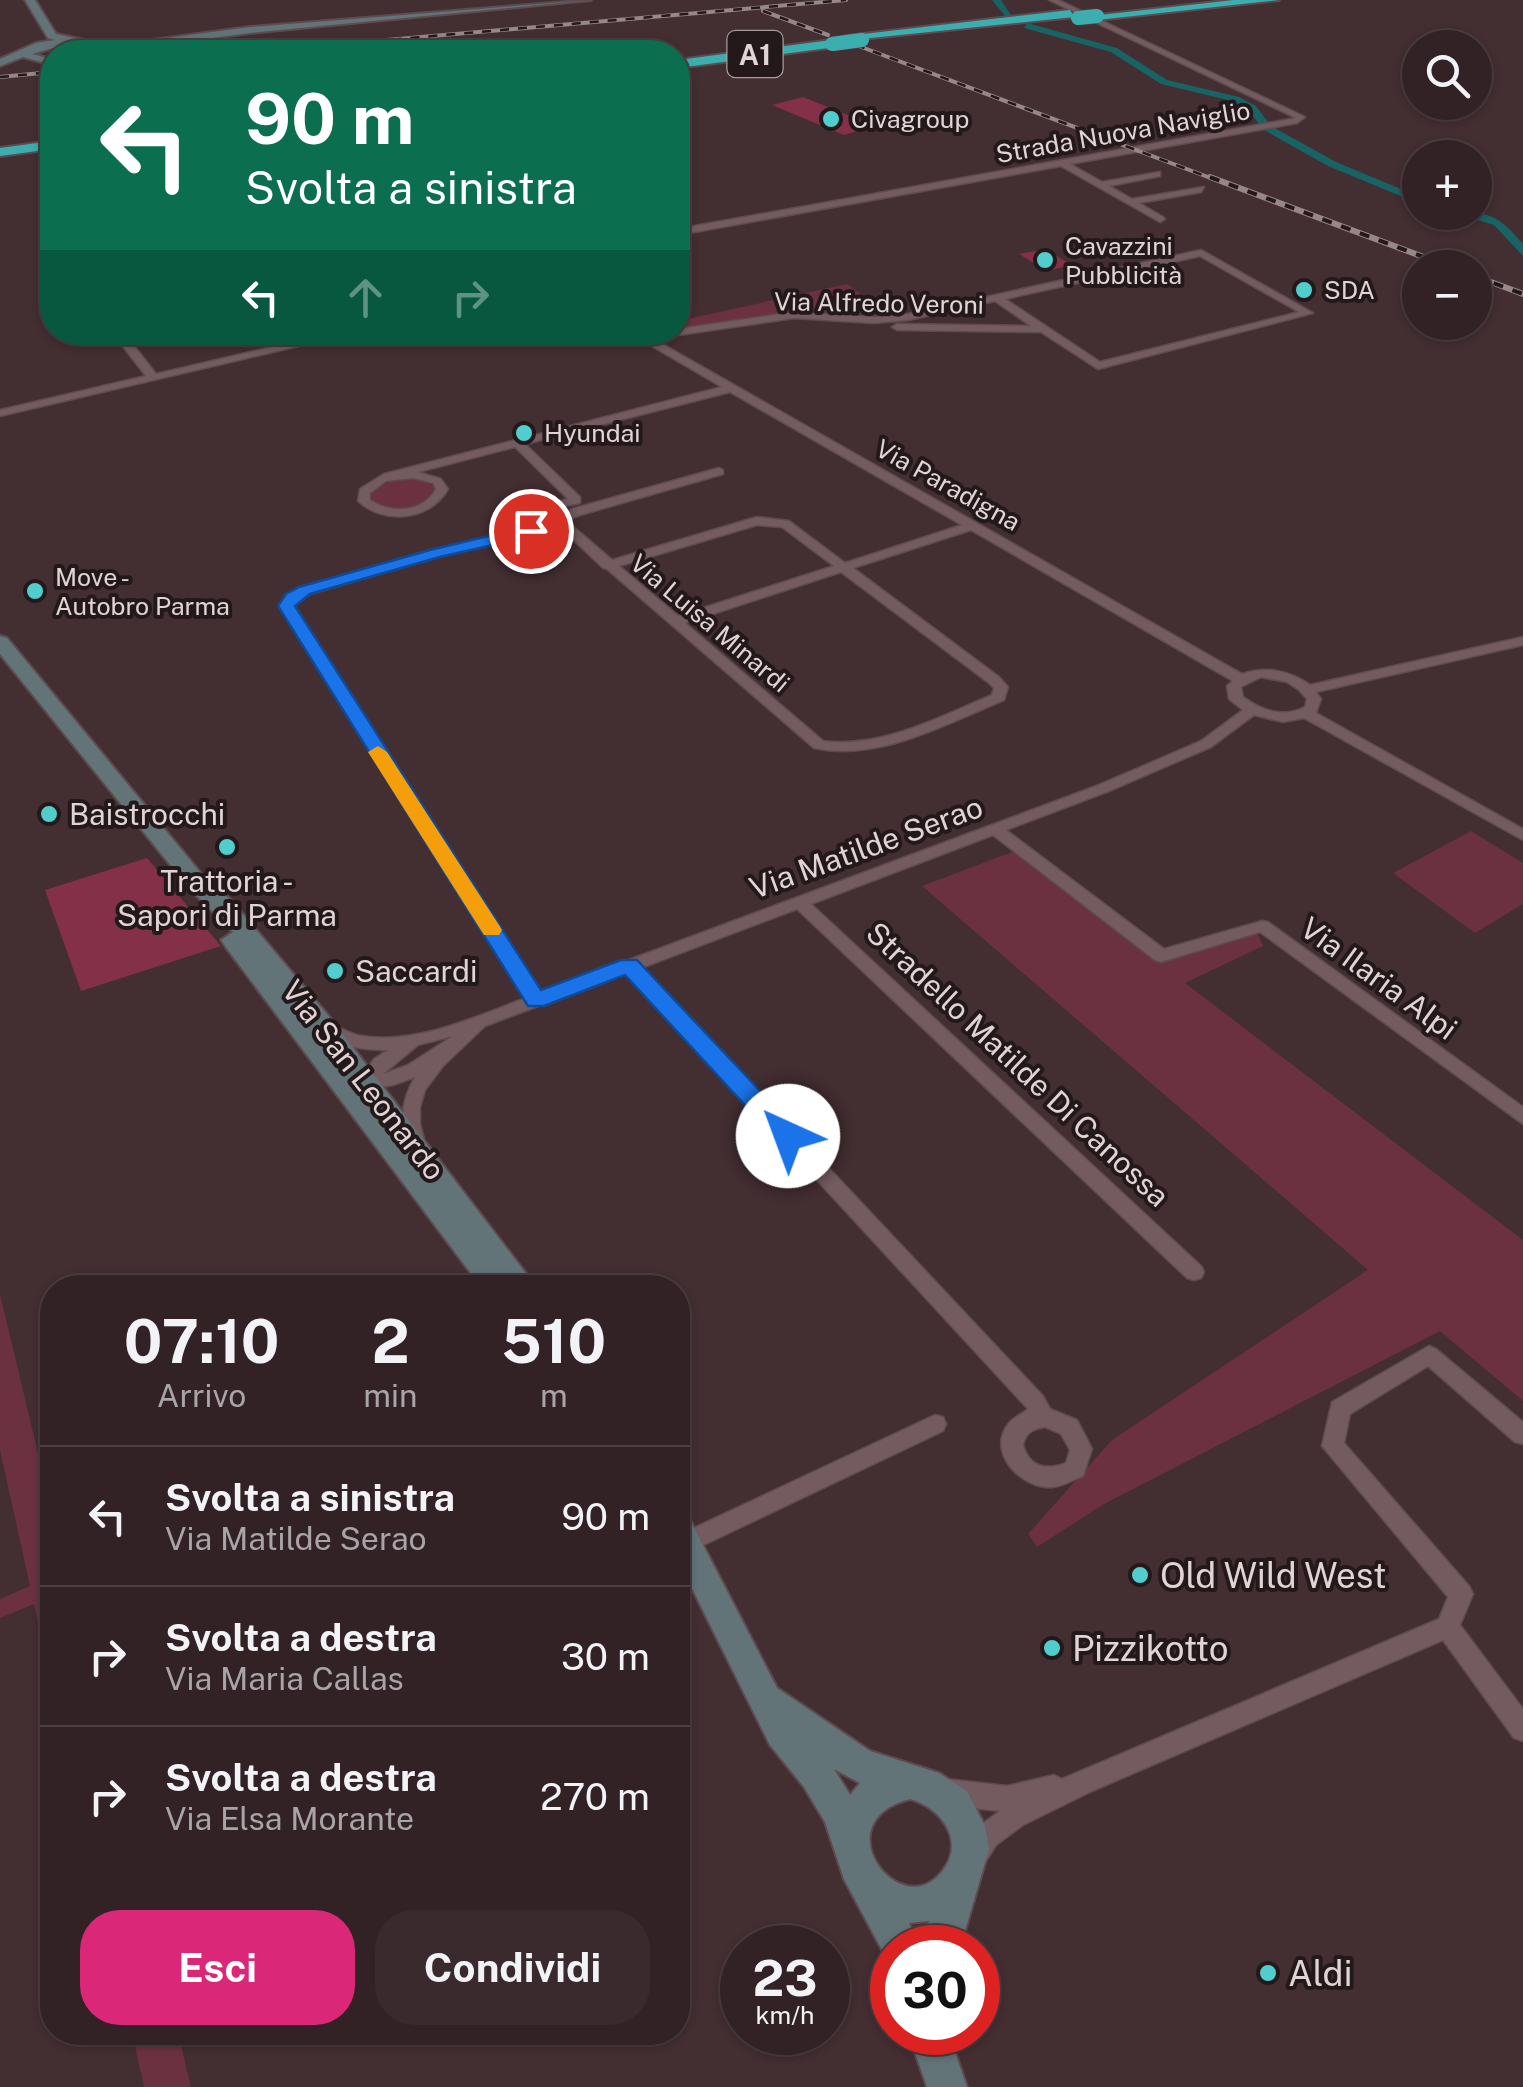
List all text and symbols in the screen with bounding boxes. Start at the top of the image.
map controls [1402,30,1492,340]
button: search [1402,30,1492,120]
road number: A1 [728,31,782,77]
text: 90 m [245,77,415,160]
icon: left [80,80,210,210]
street label: Strada Nuova Naviglio [994,95,1252,169]
place label: Civagroup [851,104,969,134]
marker: Civagroup [820,108,842,130]
button: + [1402,140,1492,230]
text: Svolta a sinistra [245,161,577,214]
place label: Cavazzini Pubblicità [1065,231,1182,290]
marker: Cavazzini Pubblicità [1034,249,1056,271]
button: − [1402,250,1492,340]
icon: left [233,270,288,325]
icon: ahead [338,270,393,325]
icon: right [443,270,498,325]
place label: SDA [1324,275,1375,305]
marker: SDA [1293,279,1315,301]
street label: Via Alfredo Veroni [774,286,984,320]
place label: Hyundai [544,418,641,448]
marker: Hyundai [513,422,535,444]
street label: Via Paradigna [871,433,1025,537]
pin [489,489,574,574]
icon: arrive [504,504,559,559]
street label: Via Luisa Minardi [624,548,796,698]
place label: Move - Autobro Parma [55,562,230,621]
marker: Move - Autobro Parma [24,580,46,602]
street label: Via Matilde Serao [745,788,987,906]
place label: Baistrocchi [69,796,225,832]
marker: Baistrocchi [38,803,60,825]
marker: Trattoria - Sapori di Parma [216,836,238,858]
place label: Trattoria - Sapori di Parma [117,863,337,933]
street label: Via Ilaria Alpi [1294,909,1464,1047]
street label: Stradello Matilde Di Canossa [859,914,1177,1214]
place label: Saccardi [355,953,478,989]
marker: Saccardi [324,960,346,982]
street label: Via San Leonardo [275,973,453,1187]
position arrow [736,1084,840,1188]
text: 07:10 [124,1306,280,1377]
text: 2 [371,1306,409,1377]
text: 510 [501,1306,606,1377]
text: Arrivo [157,1377,246,1414]
text: min [363,1377,418,1414]
text: m [540,1377,568,1414]
text: Svolta a sinistra [165,1475,455,1520]
icon: left [80,1489,135,1544]
text: 90 m [561,1494,650,1539]
text: Via Matilde Serao [165,1520,427,1557]
place label: Old Wild West [1160,1555,1387,1596]
marker: Old Wild West [1129,1564,1151,1586]
text: Svolta a destra [165,1615,437,1660]
place label: Pizzikotto [1072,1628,1228,1669]
icon: right [80,1629,135,1684]
text: 30 m [561,1634,650,1679]
marker: Pizzikotto [1041,1637,1063,1659]
text: Via Maria Callas [165,1660,404,1697]
text: Svolta a destra [165,1755,437,1800]
icon: right [80,1769,135,1824]
text: 270 m [540,1774,650,1819]
text: Via Elsa Morante [165,1800,414,1837]
button: Esci [80,1910,355,2025]
button: Condividi [375,1910,650,2025]
speed limit sign: 30 [870,1925,1000,2055]
text: 23 [752,1948,818,2007]
place label: Aldi [1288,1953,1352,1994]
marker: Aldi [1257,1962,1279,1984]
text: km/h [756,2000,814,2030]

